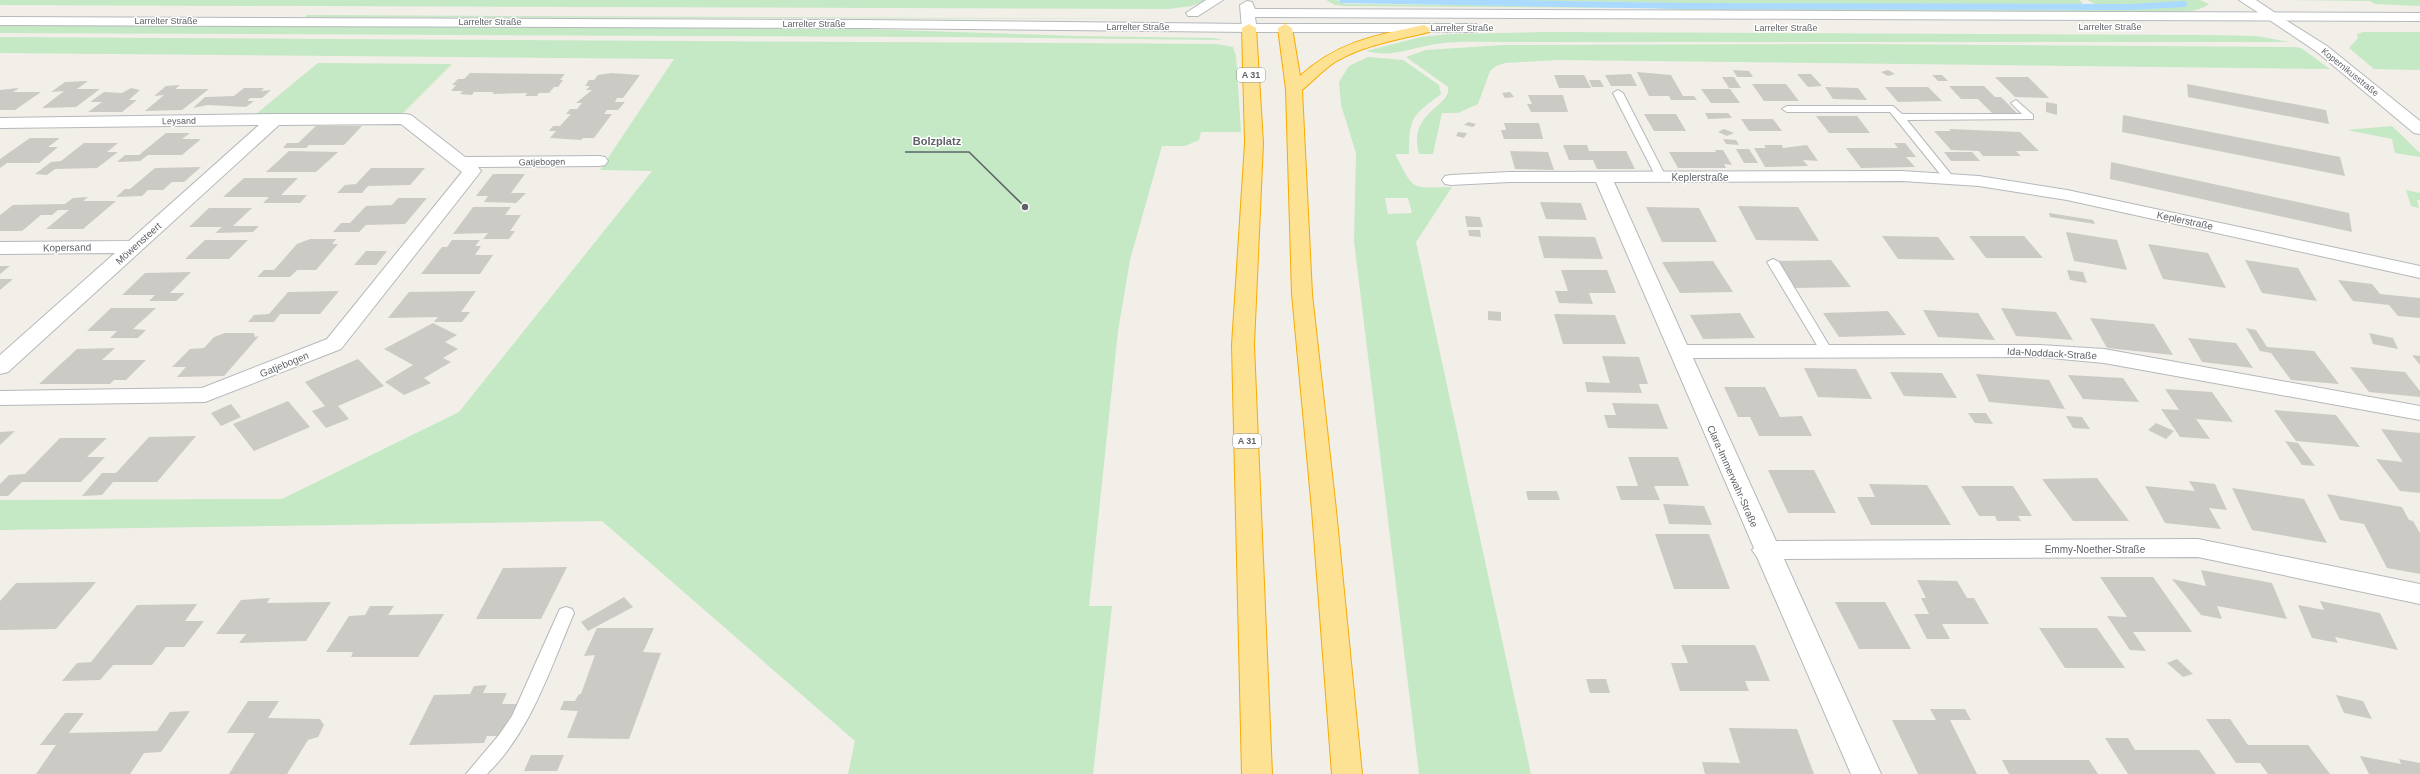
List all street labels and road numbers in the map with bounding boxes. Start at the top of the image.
street label: Larrelter Straße [134,16,198,26]
street label: Larrelter Straße [458,17,522,27]
street label: Larrelter Straße [782,19,846,29]
street label: Larrelter Straße [1106,22,1170,32]
street label: Larrelter Straße [2078,22,2142,32]
street label: Larrelter Straße [1430,23,1494,33]
street label: Larrelter Straße [1754,23,1818,33]
street label: Kopernikusstraße [2319,46,2381,98]
road number: A 31 [1237,68,1265,82]
street label: Leysand [162,116,196,126]
street label: Gatjebogen [519,157,565,167]
street label: Keplerstraße [1671,172,1729,183]
street label: Keplerstraße [2156,209,2214,232]
street label: Möwensteert [113,220,163,267]
street label: Kopersand [43,242,91,253]
street label: Ida-Noddack-Straße [2007,346,2098,361]
street label: Gatjebogen [258,350,310,379]
street label: Clara-Immerwahr-Straße [1705,423,1760,529]
road number: A 31 [1233,434,1261,448]
street label: Emmy-Noether-Straße [2045,544,2146,555]

